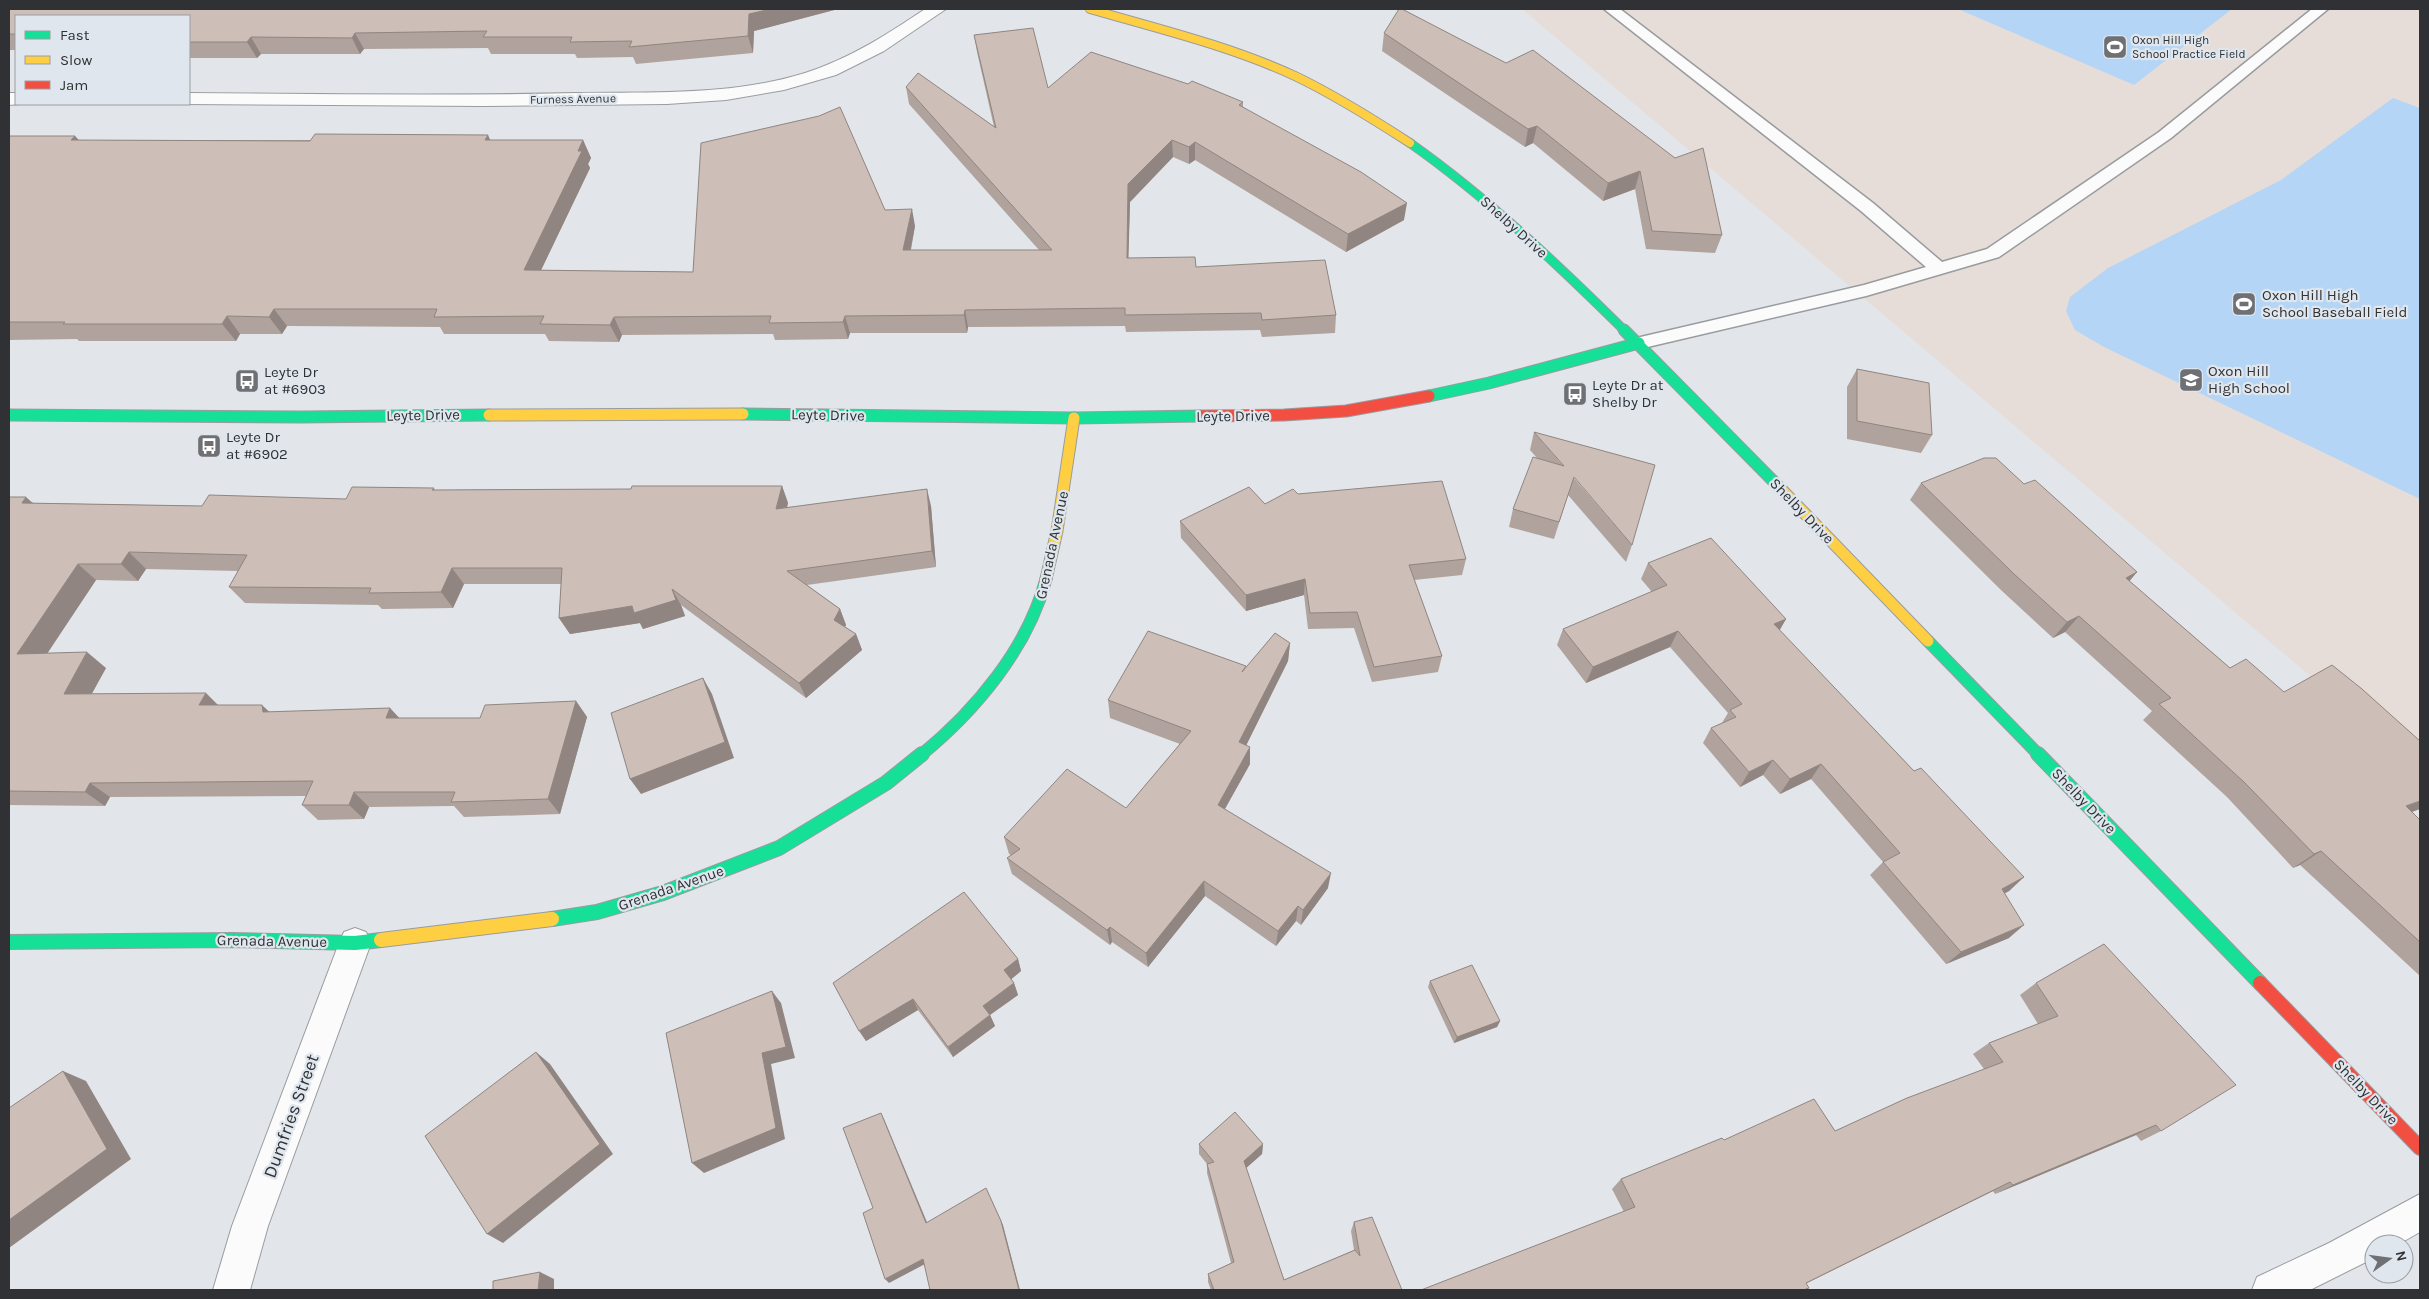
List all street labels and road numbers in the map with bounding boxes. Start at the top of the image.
street label: Furness Avenue [530,91,616,107]
street label: Shelby Drive [1477,192,1551,262]
street label: Leyte Drive [386,405,460,425]
street label: Leyte Drive [791,405,865,425]
street label: Leyte Drive [1196,406,1270,426]
street label: Shelby Drive [1766,474,1838,548]
street label: Grenada Avenue [1032,489,1072,601]
street label: Shelby Drive [2048,764,2120,838]
street label: Grenada Avenue [616,862,726,914]
street label: Grenada Avenue [217,931,327,951]
street label: Dumfries Street [258,1051,324,1181]
street label: Shelby Drive [2330,1055,2402,1129]

